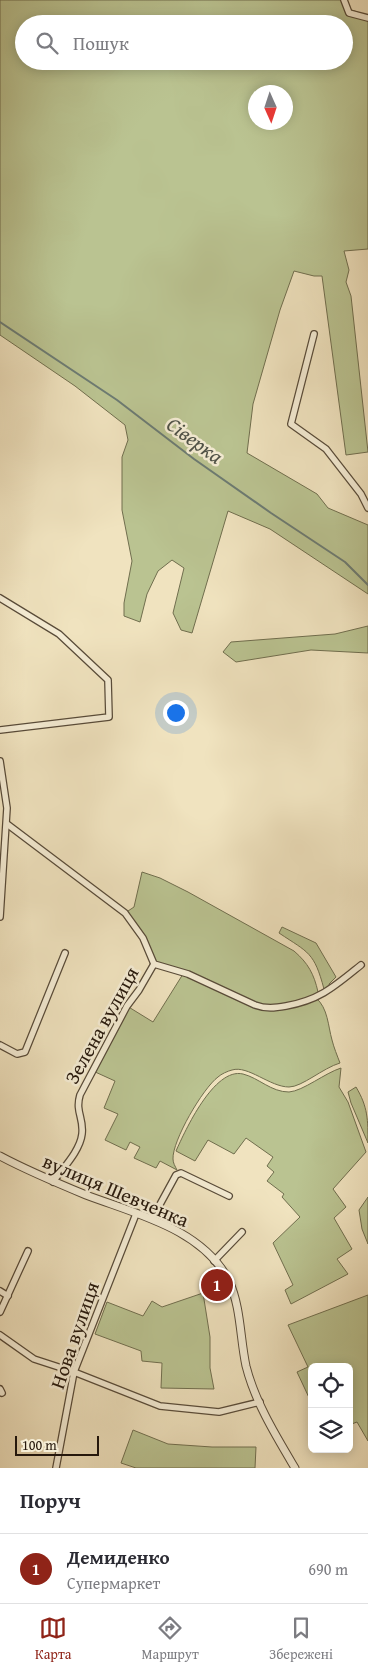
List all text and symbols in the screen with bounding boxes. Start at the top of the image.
search box [15,15,353,70]
icon: search [33,29,61,57]
text: Пошук [73,29,129,57]
north arrow [248,85,293,130]
water label: Сіверка [160,409,230,471]
your location [163,700,189,726]
street label: Зелена вулиця [57,961,145,1089]
street label: вулиця Шевченка [38,1146,194,1234]
pin: 1 [201,1266,233,1304]
street label: Нова вулиця [42,1278,106,1392]
map controls [308,1363,353,1453]
button: locate [308,1363,353,1408]
button: layers [308,1408,353,1453]
scale bar [15,1433,99,1456]
text: 100 m [22,1435,57,1455]
text: Поруч [20,1485,81,1516]
text: Демиденко [67,1543,170,1571]
text: 1 [32,1557,40,1581]
text: 690 m [308,1557,348,1581]
text: Супермаркет [67,1571,160,1595]
tab: Карта [35,1614,71,1664]
tab: Маршрут [141,1614,199,1664]
tab: Збережені [269,1614,333,1664]

